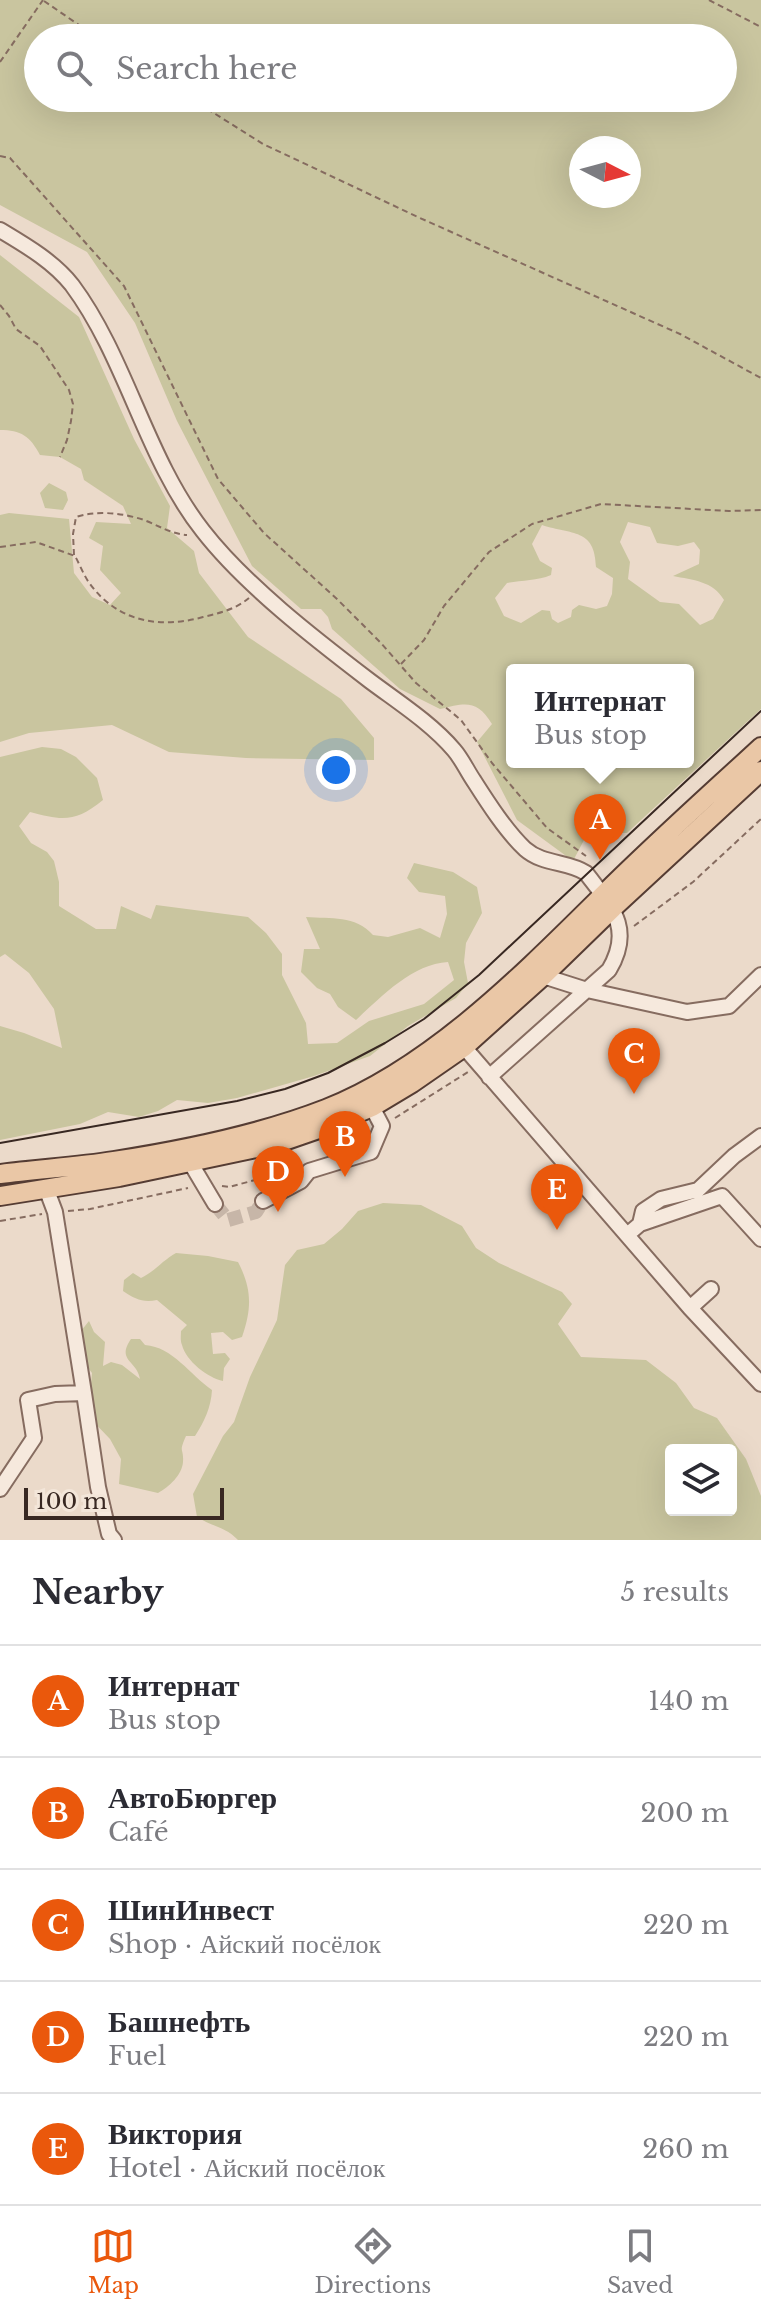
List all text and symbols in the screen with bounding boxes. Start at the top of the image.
search box [24,24,737,112]
icon: search [52,46,96,90]
text: Search here [116,50,297,87]
north arrow [569,136,641,208]
popup [506,664,694,768]
text: Интернат [534,682,666,719]
text: Bus stop [534,719,647,751]
your location [316,750,356,790]
pin: A [574,794,626,860]
pin: C [608,1028,660,1094]
pin: B [319,1111,371,1177]
pin: D [252,1146,304,1212]
pin: E [531,1164,583,1230]
map controls [665,1444,737,1516]
button: layers [665,1444,737,1516]
scale bar [24,1484,224,1520]
text: 100 m [36,1488,107,1515]
text: Nearby [32,1571,164,1613]
text: 5 results [620,1576,729,1608]
text: Интернат [108,1667,240,1704]
text: A [47,1685,69,1717]
text: 140 m [648,1685,729,1717]
text: Bus stop [108,1704,221,1736]
text: АвтоБюргер [108,1779,277,1816]
text: B [48,1797,68,1829]
text: 200 m [640,1797,729,1829]
text: Café [108,1816,169,1848]
text: ШинИнвест [108,1891,274,1928]
text: C [47,1909,69,1941]
text: 220 m [643,1909,729,1941]
text: Shop · Айский посёлок [108,1928,381,1960]
text: Башнефть [108,2003,251,2040]
text: D [46,2021,70,2053]
text: 220 m [643,2021,729,2053]
text: Fuel [108,2040,166,2072]
text: Виктория [108,2115,242,2152]
text: E [48,2133,68,2165]
text: 260 m [642,2133,729,2165]
text: Hotel · Айский посёлок [108,2152,385,2184]
tab: Map [88,2224,139,2299]
tab: Directions [314,2224,431,2299]
tab: Saved [607,2224,673,2299]

